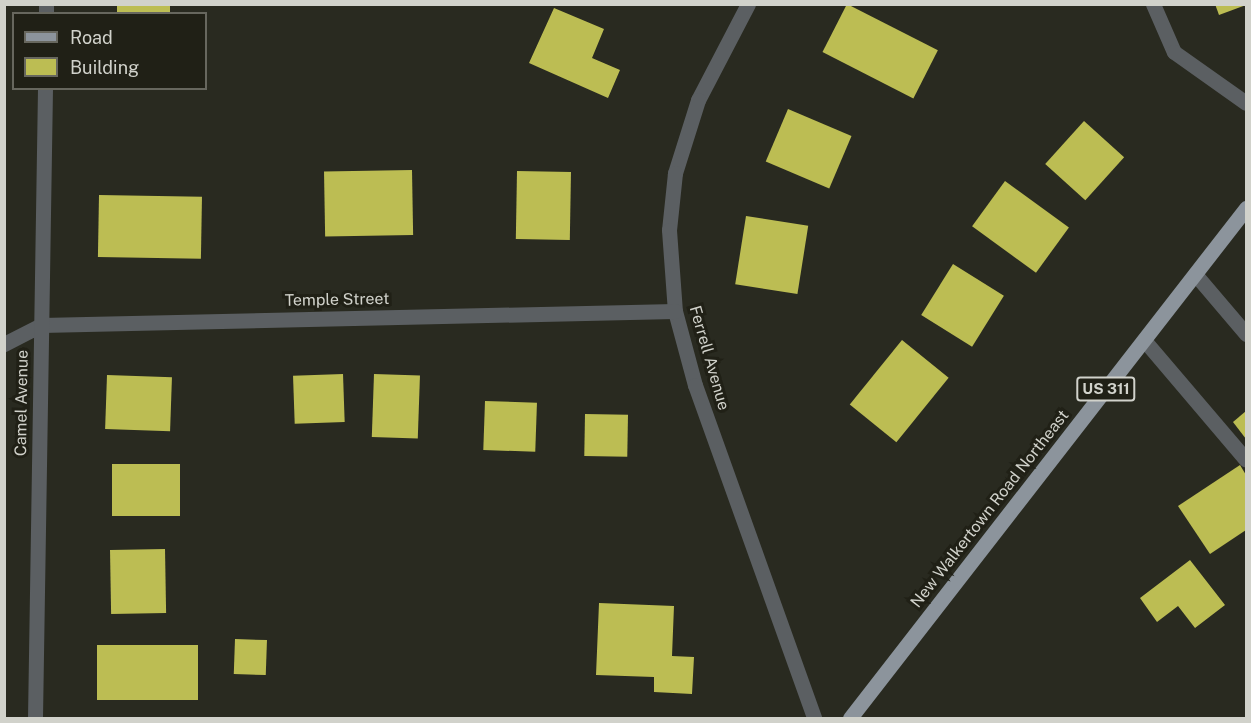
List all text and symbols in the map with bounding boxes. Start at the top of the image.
legend [12,12,207,90]
text: Road [70,27,113,48]
text: Building [70,57,139,78]
street label: Temple Street [284,289,390,311]
street label: Ferrell Avenue [685,303,733,413]
street label: Camel Avenue [11,350,33,456]
road number: US 311 [1076,377,1136,401]
street label: New Walkertown Road Northeast [907,406,1073,612]

